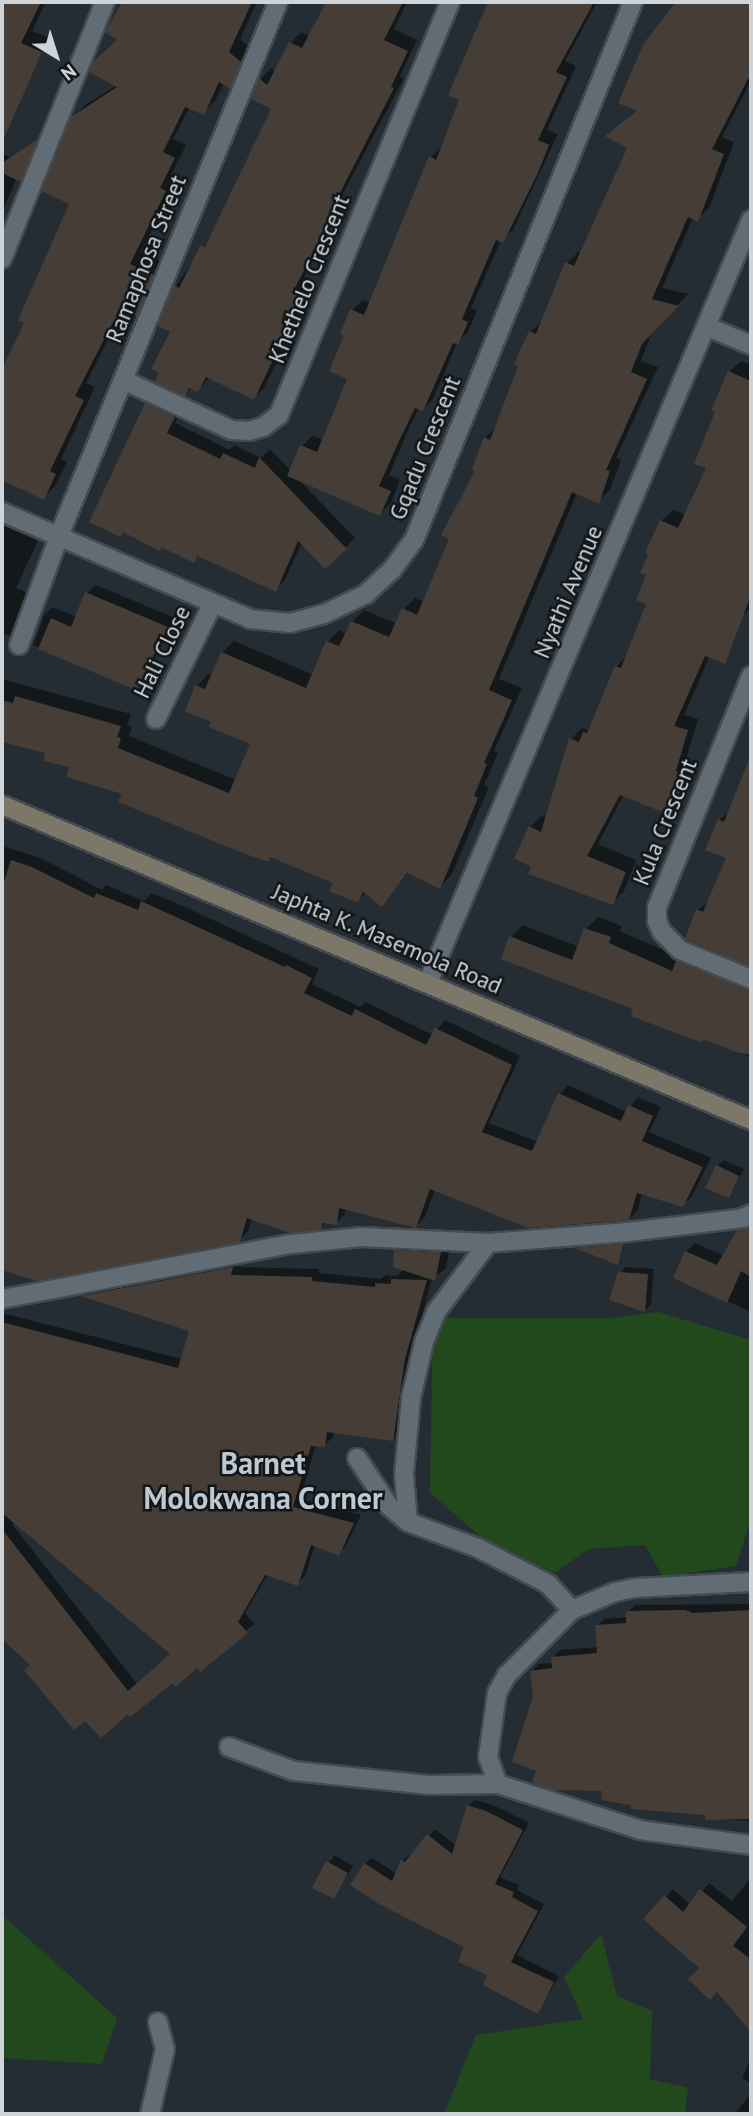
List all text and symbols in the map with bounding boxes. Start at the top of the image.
north arrow [21,21,91,91]
text: N [57,59,81,86]
street label: Ramaphosa Street [100,171,192,347]
street label: Khethelo Crescent [263,191,355,367]
street label: Gqadu Crescent [384,372,466,524]
street label: Nyathi Avenue [528,521,608,663]
street label: Hali Close [128,601,196,703]
street label: Kula Crescent [627,755,703,889]
street label: Japhta K. Masemola Road [267,878,507,1000]
district label: Barnet Molokwana Corner [143,1445,383,1516]

